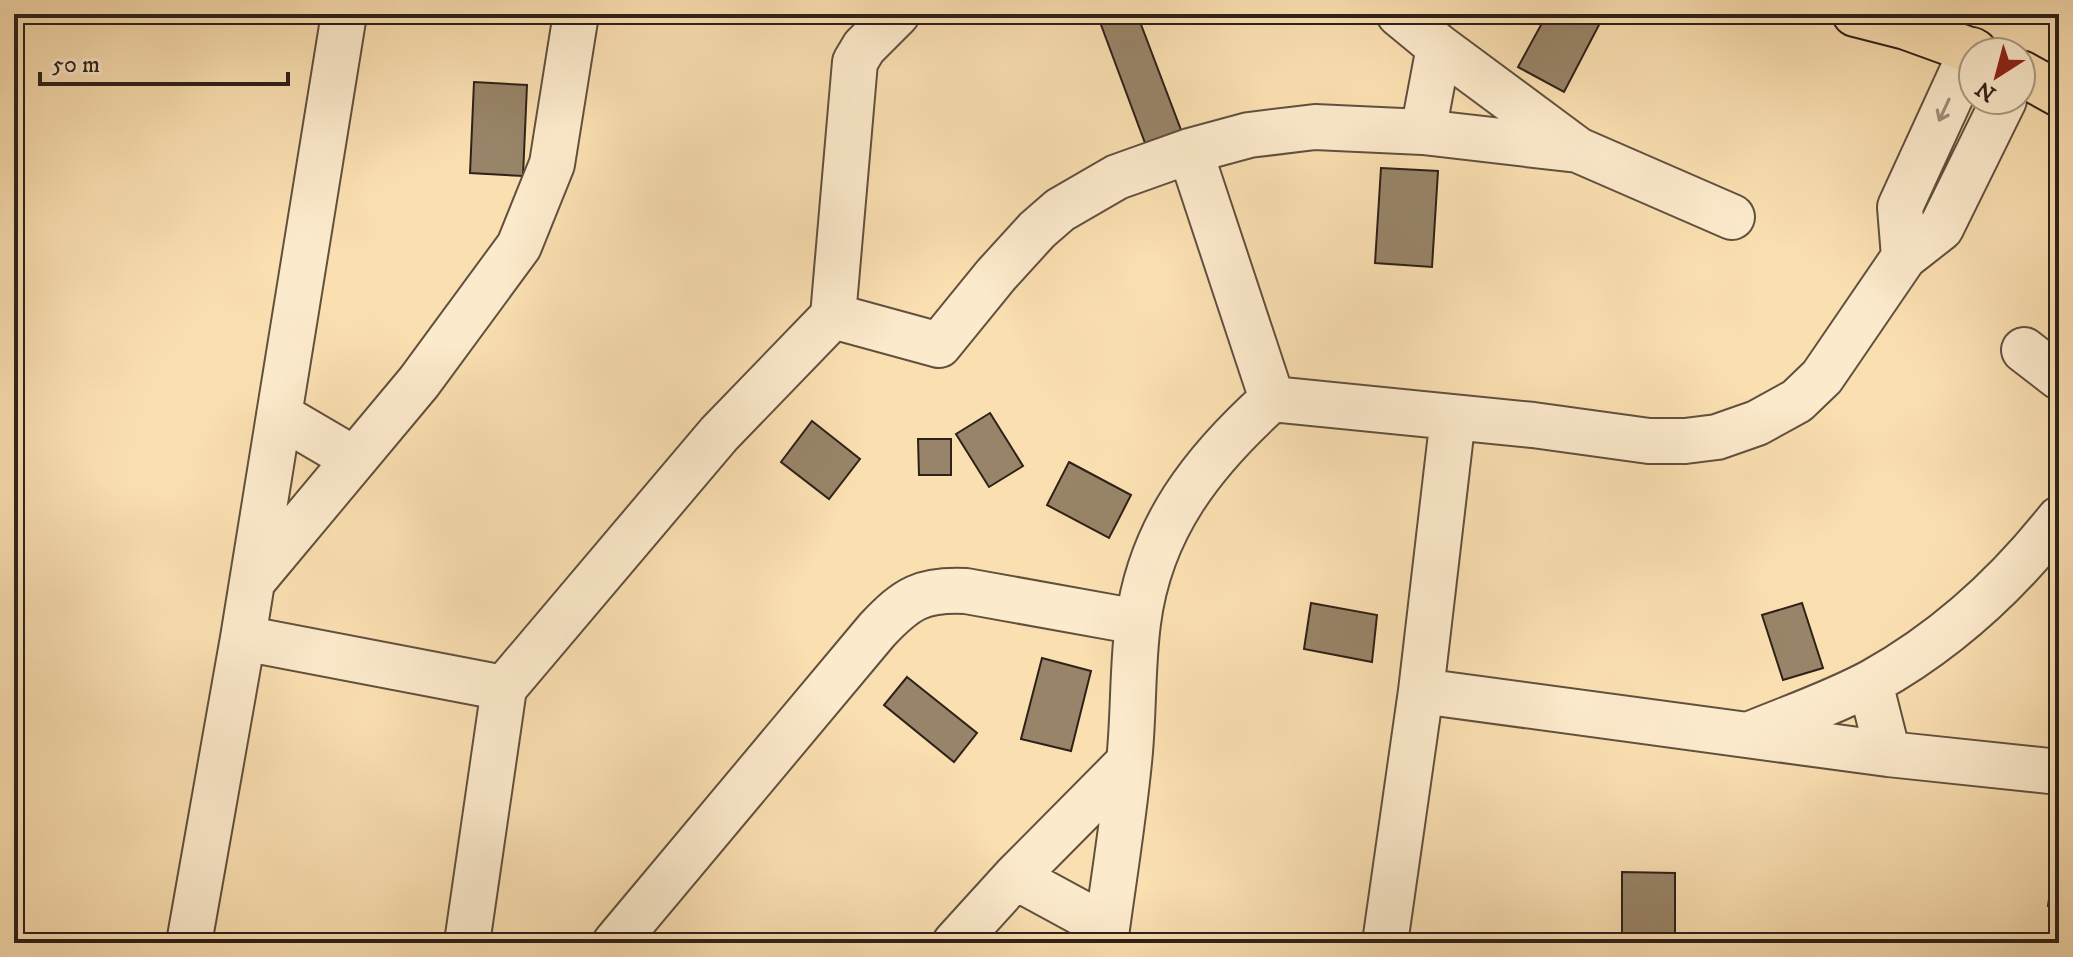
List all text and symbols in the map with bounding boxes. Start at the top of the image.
scale bar [40,36,288,86]
north arrow [1957,36,2037,116]
text: 50 m [52,50,100,80]
text: N [1971,75,2001,107]
one-way arrow [1936,98,1951,122]

